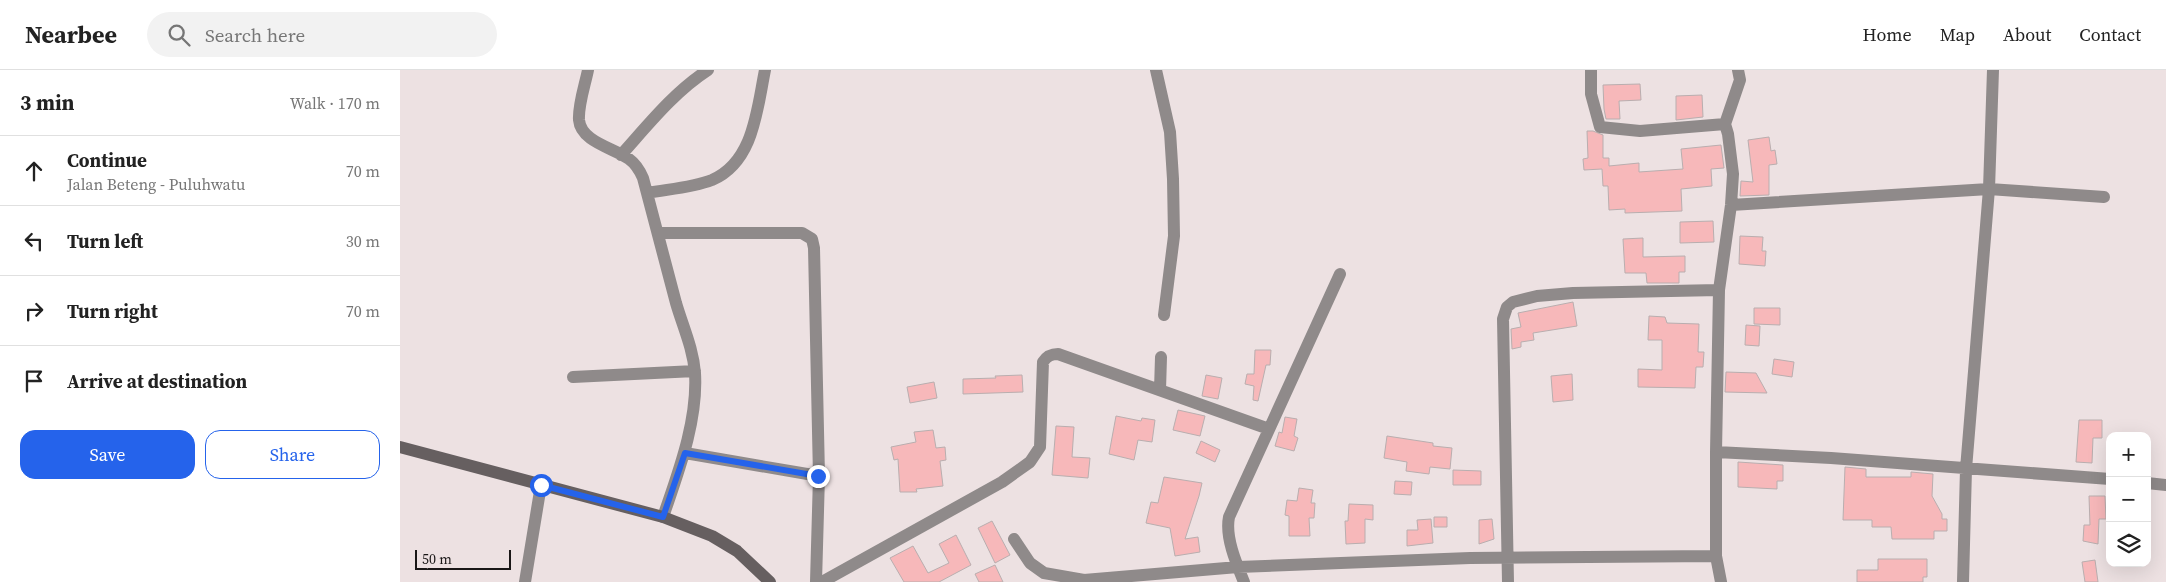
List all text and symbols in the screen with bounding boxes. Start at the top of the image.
search box [147,12,497,57]
text: Nearbee [25,18,117,51]
icon: search [165,21,193,49]
text: Search here [205,22,305,48]
text: Home [1863,22,1912,47]
text: Map [1940,22,1975,47]
text: About [2003,22,2051,47]
text: Contact [2079,22,2141,47]
text: 3 min [20,88,75,117]
text: Walk · 170 m [290,92,380,114]
text: Continue [67,147,147,173]
icon: ahead [20,157,48,185]
text: 70 m [346,160,380,182]
text: Jalan Beteng - Puluhwatu [67,173,245,195]
icon: left [20,227,48,255]
text: Turn left [67,228,143,254]
text: 30 m [346,230,380,252]
icon: right [20,297,48,325]
text: Turn right [67,298,158,324]
text: 70 m [346,300,380,322]
icon: arrive [20,367,48,395]
text: Arrive at destination [67,368,247,394]
button: Save [20,430,195,479]
button: Share [205,430,380,479]
map controls [2106,432,2151,567]
button: + [2106,432,2151,477]
route end [807,465,830,488]
route start [530,474,553,497]
button: − [2106,477,2151,522]
button: layers [2106,522,2151,567]
scale bar [415,547,511,570]
text: 50 m [422,549,452,569]

